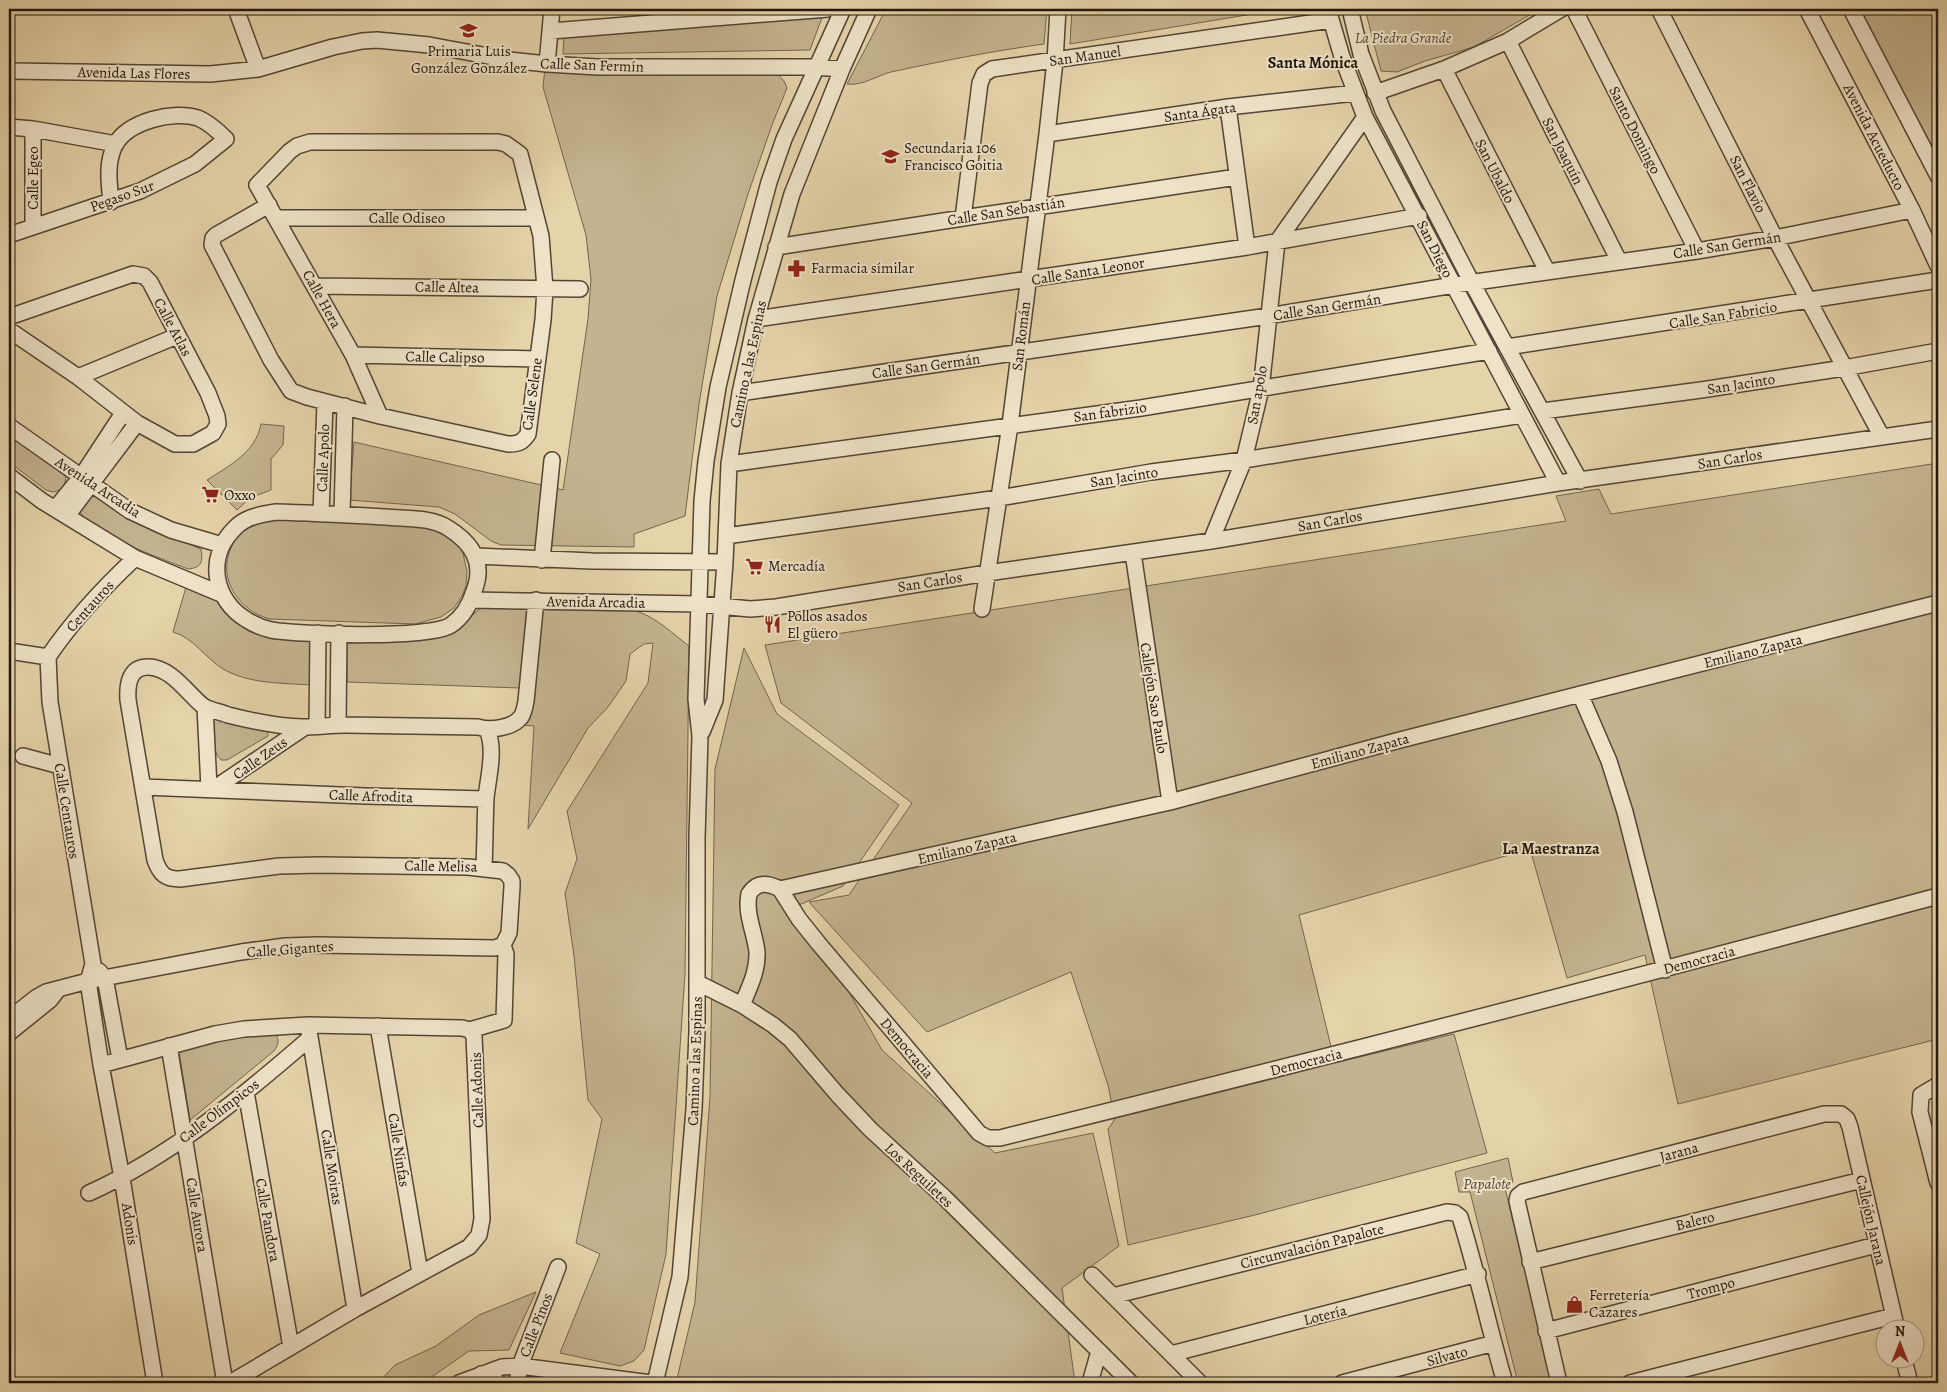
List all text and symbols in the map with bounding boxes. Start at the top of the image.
school or university icon: Primaria Luis González González [459,20,479,40]
park label: La Piedra Grande [1355,28,1452,48]
place label: Primaria Luis González González [411,41,527,78]
street label: San Manuel [1048,41,1122,71]
district label: Santa Mónica [1268,52,1358,74]
street label: Calle San Fermín [540,53,644,77]
street label: Avenida Las Flores [76,62,191,84]
street label: Avenida Acueducto [1838,80,1909,194]
street label: Santo Domingo [1604,83,1666,177]
street label: Santa Ágata [1163,97,1237,127]
street label: San Joaquín [1538,114,1588,188]
street label: San Ubaldo [1470,135,1520,207]
place label: Secundaria 106 Francisco Goitia [904,138,1003,175]
street label: Calle Egeo [23,146,43,210]
school or university icon: Secundaria 106 Francisco Goitia [880,147,900,167]
street label: San Flavio [1725,152,1771,216]
street label: Pegaso Sur [87,175,157,217]
street label: Calle San Sebastián [946,192,1066,230]
street label: Calle Odiseo [369,208,445,228]
street label: San Diego [1412,217,1458,281]
street label: Calle San Germán [1672,227,1782,263]
street label: Calle Santa Leonor [1030,252,1146,290]
pharmacy icon: Farmacia símilar [787,258,807,278]
place label: Farmacia símilar [811,258,914,278]
street label: Calle Hera [298,266,346,332]
street label: Calle Altea [415,276,479,298]
street label: Calle San Germán [1272,289,1382,325]
street label: Calle Atlas [149,294,197,360]
street label: Calle San Fabricio [1668,297,1778,333]
street label: Camino a las Espinas [725,299,771,429]
street label: San Román [1007,300,1035,372]
street label: Calle Calipso [405,346,485,368]
street label: Calle San Germán [871,349,981,383]
street label: Calle Selene [517,356,547,432]
street label: San apolo [1242,364,1272,426]
street label: San Jacinto [1706,369,1776,399]
street label: San fabrizio [1072,397,1148,427]
street label: Calle Apolo [312,423,334,493]
street label: San Carlos [1696,444,1764,474]
street label: Avenida Arcadia [50,451,145,522]
street label: San Jacinto [1089,462,1159,492]
supermarket icon: Oxxo [200,485,220,505]
place label: Oxxo [224,485,256,505]
street label: San Carlos [1296,505,1364,537]
supermarket icon: Mercadía [744,556,764,576]
place label: Mercadía [768,556,825,576]
street label: San Carlos [896,567,964,597]
street label: Centauros [61,576,119,636]
street label: Avenida Arcadia [546,591,645,613]
place label: Pollos asados El güero [787,606,867,643]
restaurant icon: Pollos asados El güero [763,615,783,635]
street label: Emiliano Zapata [1702,629,1804,673]
street label: Callejón Sao Paulo [1135,641,1173,755]
street label: Emiliano Zapata [1309,728,1411,774]
street label: Calle Zeus [229,732,291,784]
street label: Calle Centauros [50,762,84,860]
street label: Calle Afrodita [328,785,414,807]
street label: Emiliano Zapata [916,827,1018,869]
district label: La Maestranza [1502,838,1600,860]
street label: Calle Melisa [404,855,478,877]
street label: Calle Gigantes [246,936,334,962]
street label: Democracia [1661,941,1737,979]
street label: Camino a las Espinas [683,996,707,1126]
street label: Democracia [876,1013,938,1083]
street label: Democracia [1268,1043,1344,1081]
street label: Calle Adonis [466,1052,488,1128]
street label: Calle Olímpicos [175,1074,263,1148]
street label: Calle Ninfas [383,1112,415,1188]
street label: Calle Moiras [316,1128,348,1206]
street label: Jarana [1657,1137,1701,1167]
street label: Los Reguiletes [880,1138,958,1212]
street label: Callejón Jarana [1851,1173,1891,1267]
park label: Papalote [1463,1174,1511,1194]
street label: Calle Aurora [181,1176,213,1254]
street label: Calle Pandora [251,1177,285,1263]
street label: Adonis [117,1200,143,1247]
street label: Balero [1673,1207,1717,1235]
street label: Circunvalación Papalote [1238,1218,1386,1274]
street label: Trompo [1685,1272,1737,1304]
place label: Ferretería Cazares [1589,1285,1649,1322]
street label: Calle Pinos [515,1290,557,1360]
shop icon: Ferretería Cazares [1565,1294,1585,1314]
street label: Lotería [1301,1300,1349,1330]
north arrow [1874,1320,1924,1370]
text: N [1895,1322,1905,1341]
street label: Silvato [1424,1341,1470,1371]

